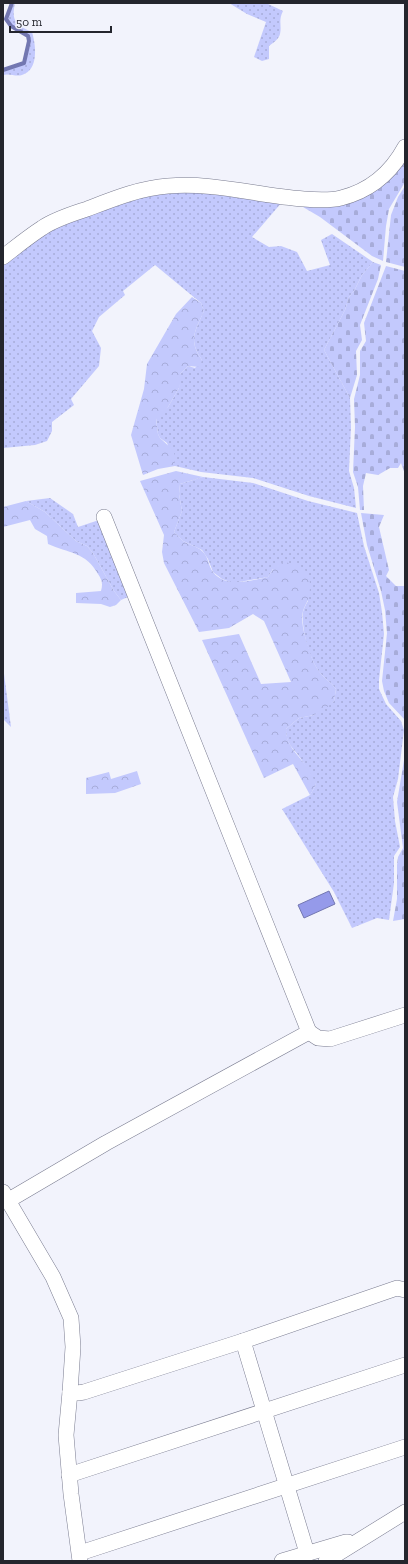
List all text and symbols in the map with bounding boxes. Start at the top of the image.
scale bar [10,8,111,34]
text: 50 m [16,15,43,29]

